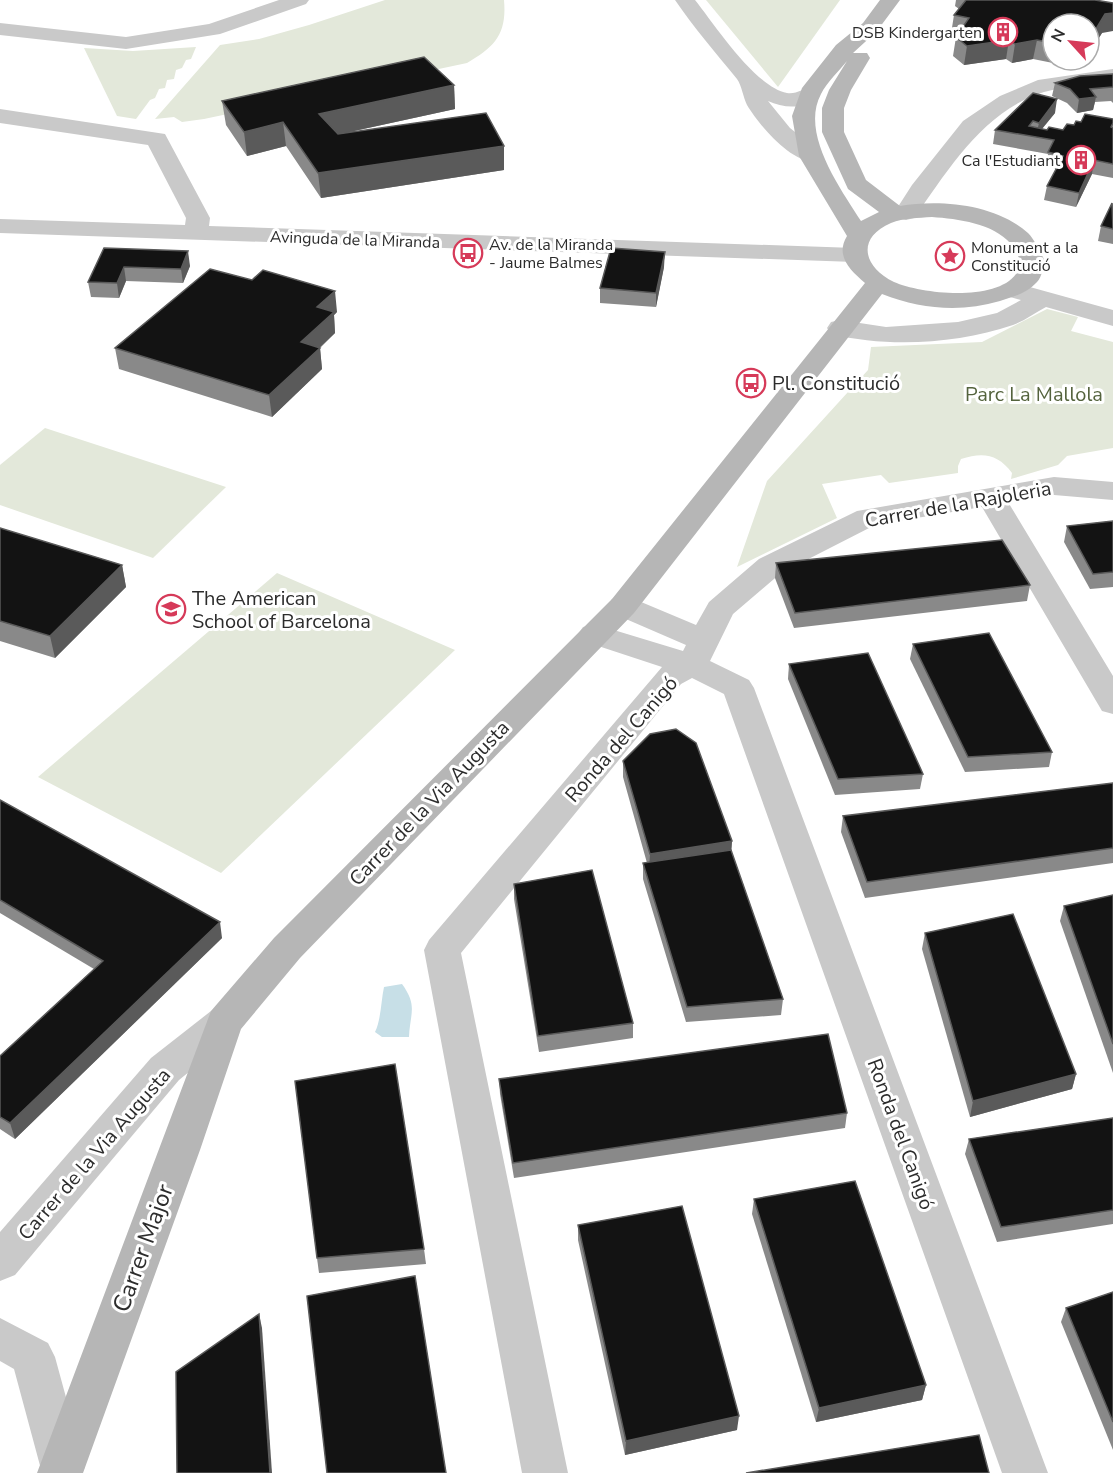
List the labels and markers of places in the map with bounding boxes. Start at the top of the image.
building icon: DSB Kindergarten [987,16,1019,48]
place label: DSB Kindergarten [852,22,982,44]
building icon: Ca l'Estudiant [1065,144,1097,176]
place label: Ca l'Estudiant [962,150,1060,172]
place label: Av. de la Miranda - Jaume Balmes [489,234,613,274]
bus stop icon: Av. de la Miranda - Jaume Balmes [452,237,484,269]
place label: Monument a la Constitució [971,237,1078,277]
place icon: Monument a la Constitució [934,240,966,272]
bus stop icon: Pl. Constitució [735,367,767,399]
place label: Pl. Constitució [772,370,900,397]
place label: The American School of Barcelona [192,585,371,635]
school or university icon: The American School of Barcelona [155,593,187,625]

